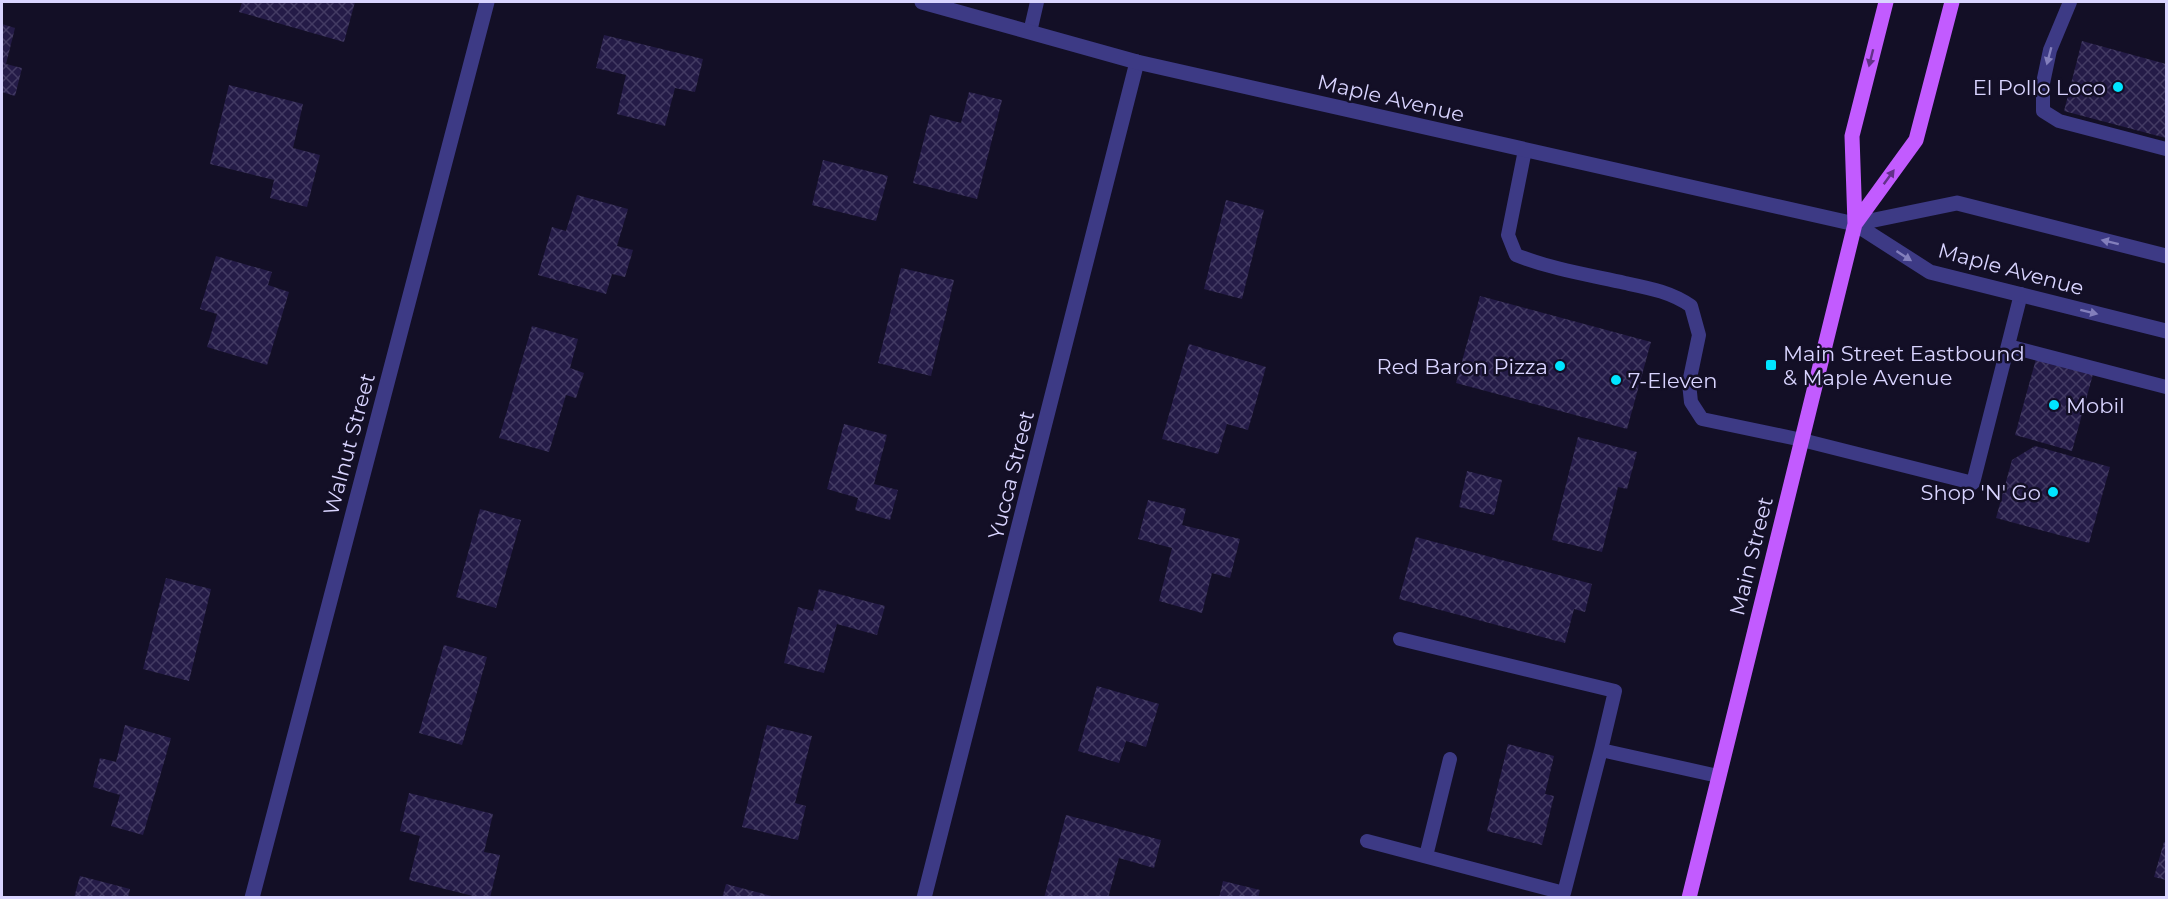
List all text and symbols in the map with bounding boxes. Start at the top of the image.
one-way arrow [2044,47,2053,65]
one-way arrow [1866,49,1876,67]
street label: Maple Avenue [1315,69,1467,127]
place label: El Pollo Loco [1973,75,2106,100]
marker: El Pollo Loco [2111,80,2125,94]
one-way arrow [1883,169,1895,185]
one-way arrow [2101,237,2119,246]
street label: Maple Avenue [1935,238,2087,300]
one-way arrow [1896,250,1912,261]
one-way arrow [2080,307,2099,317]
place label: Main Street Eastbound & Maple Avenue [1783,341,2025,390]
place label: Red Baron Pizza [1377,354,1548,379]
marker: Main Street Eastbound & Maple Avenue [1764,358,1778,372]
marker: Red Baron Pizza [1553,359,1567,373]
place label: 7-Eleven [1628,368,1717,393]
street label: Walnut Street [318,370,380,518]
marker: 7-Eleven [1609,373,1623,387]
place label: Mobil [2066,393,2125,418]
marker: Mobil [2047,398,2061,412]
street label: Yucca Street [983,408,1039,542]
place label: Shop 'N' Go [1921,480,2041,505]
marker: Shop 'N' Go [2046,485,2060,499]
street label: Main Street [1724,494,1778,618]

